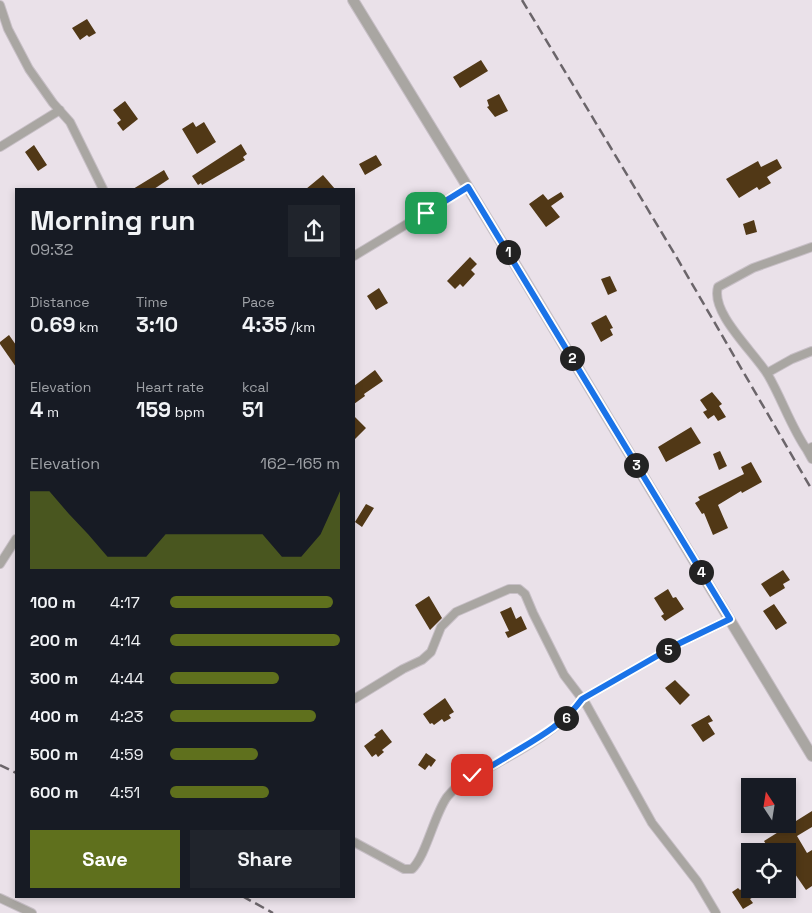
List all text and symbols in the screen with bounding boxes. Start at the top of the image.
pin [405,192,447,234]
icon: arrive [412,199,440,227]
text: Morning run [30,202,195,238]
button: share [288,205,340,257]
text: 09:32 [30,239,73,260]
pin: 1 [496,240,520,264]
text: 1 [505,243,512,261]
text: Distance [30,293,90,311]
text: Time [136,293,168,311]
text: Pace [242,293,275,311]
text: 0.69 [30,311,75,338]
text: 3:10 [136,311,178,338]
text: 4:35 [242,311,287,338]
text: km [75,318,99,336]
text: /km [287,318,315,336]
pin: 2 [560,346,584,370]
text: 2 [568,349,577,367]
text: Elevation [30,378,91,396]
text: Heart rate [136,378,204,396]
text: kcal [242,378,269,396]
text: 4 [30,396,43,423]
text: 159 [136,396,171,423]
text: 51 [242,396,264,423]
text: m [43,403,59,421]
text: bpm [171,403,205,421]
pin: 3 [624,452,648,478]
text: Elevation [30,453,100,474]
text: 162–165 m [260,453,340,474]
text: 3 [632,456,641,474]
pin: 4 [688,560,714,584]
text: 4 [697,563,706,581]
text: 100 m [30,592,76,613]
text: 4:17 [110,592,140,613]
text: 200 m [30,630,78,651]
text: 4:14 [110,630,141,651]
pin: 5 [656,638,680,662]
text: 5 [664,641,673,659]
text: 300 m [30,668,78,689]
text: 4:44 [110,668,144,689]
text: 400 m [30,706,79,727]
text: 4:23 [110,706,143,727]
pin: 6 [554,706,578,730]
text: 6 [562,709,571,727]
text: 500 m [30,744,78,765]
text: 4:59 [110,744,143,765]
pin [451,754,493,796]
icon: check [458,761,486,789]
north arrow [741,778,796,832]
map controls [741,778,796,898]
text: 600 m [30,782,78,803]
text: 4:51 [110,782,140,803]
button: Save [30,830,180,888]
button: Share [190,830,340,888]
button: locate [741,843,796,898]

